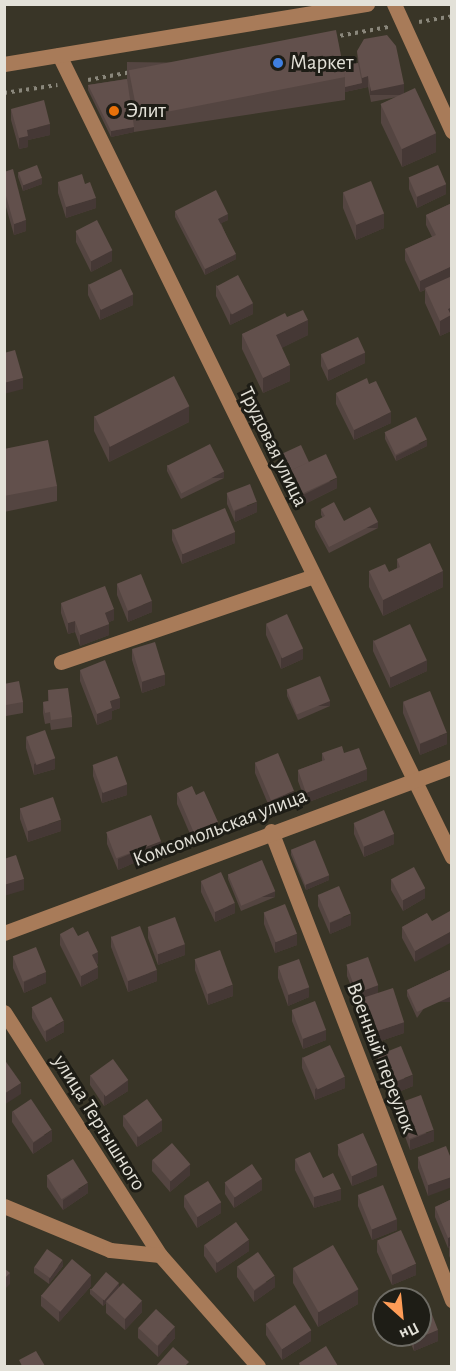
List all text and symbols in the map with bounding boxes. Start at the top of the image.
place label: Маркет [290,50,354,76]
marker: Маркет [271,56,285,70]
place label: Элит [126,98,166,124]
marker: Элит [107,104,121,118]
street label: Трудовая улица [233,383,313,511]
street label: Комсомольская улица [129,783,311,873]
street label: Военный переулок [341,979,421,1137]
street label: улица Тертышного [47,1051,151,1195]
north arrow [372,1287,432,1347]
text: Пн [397,1320,422,1343]

